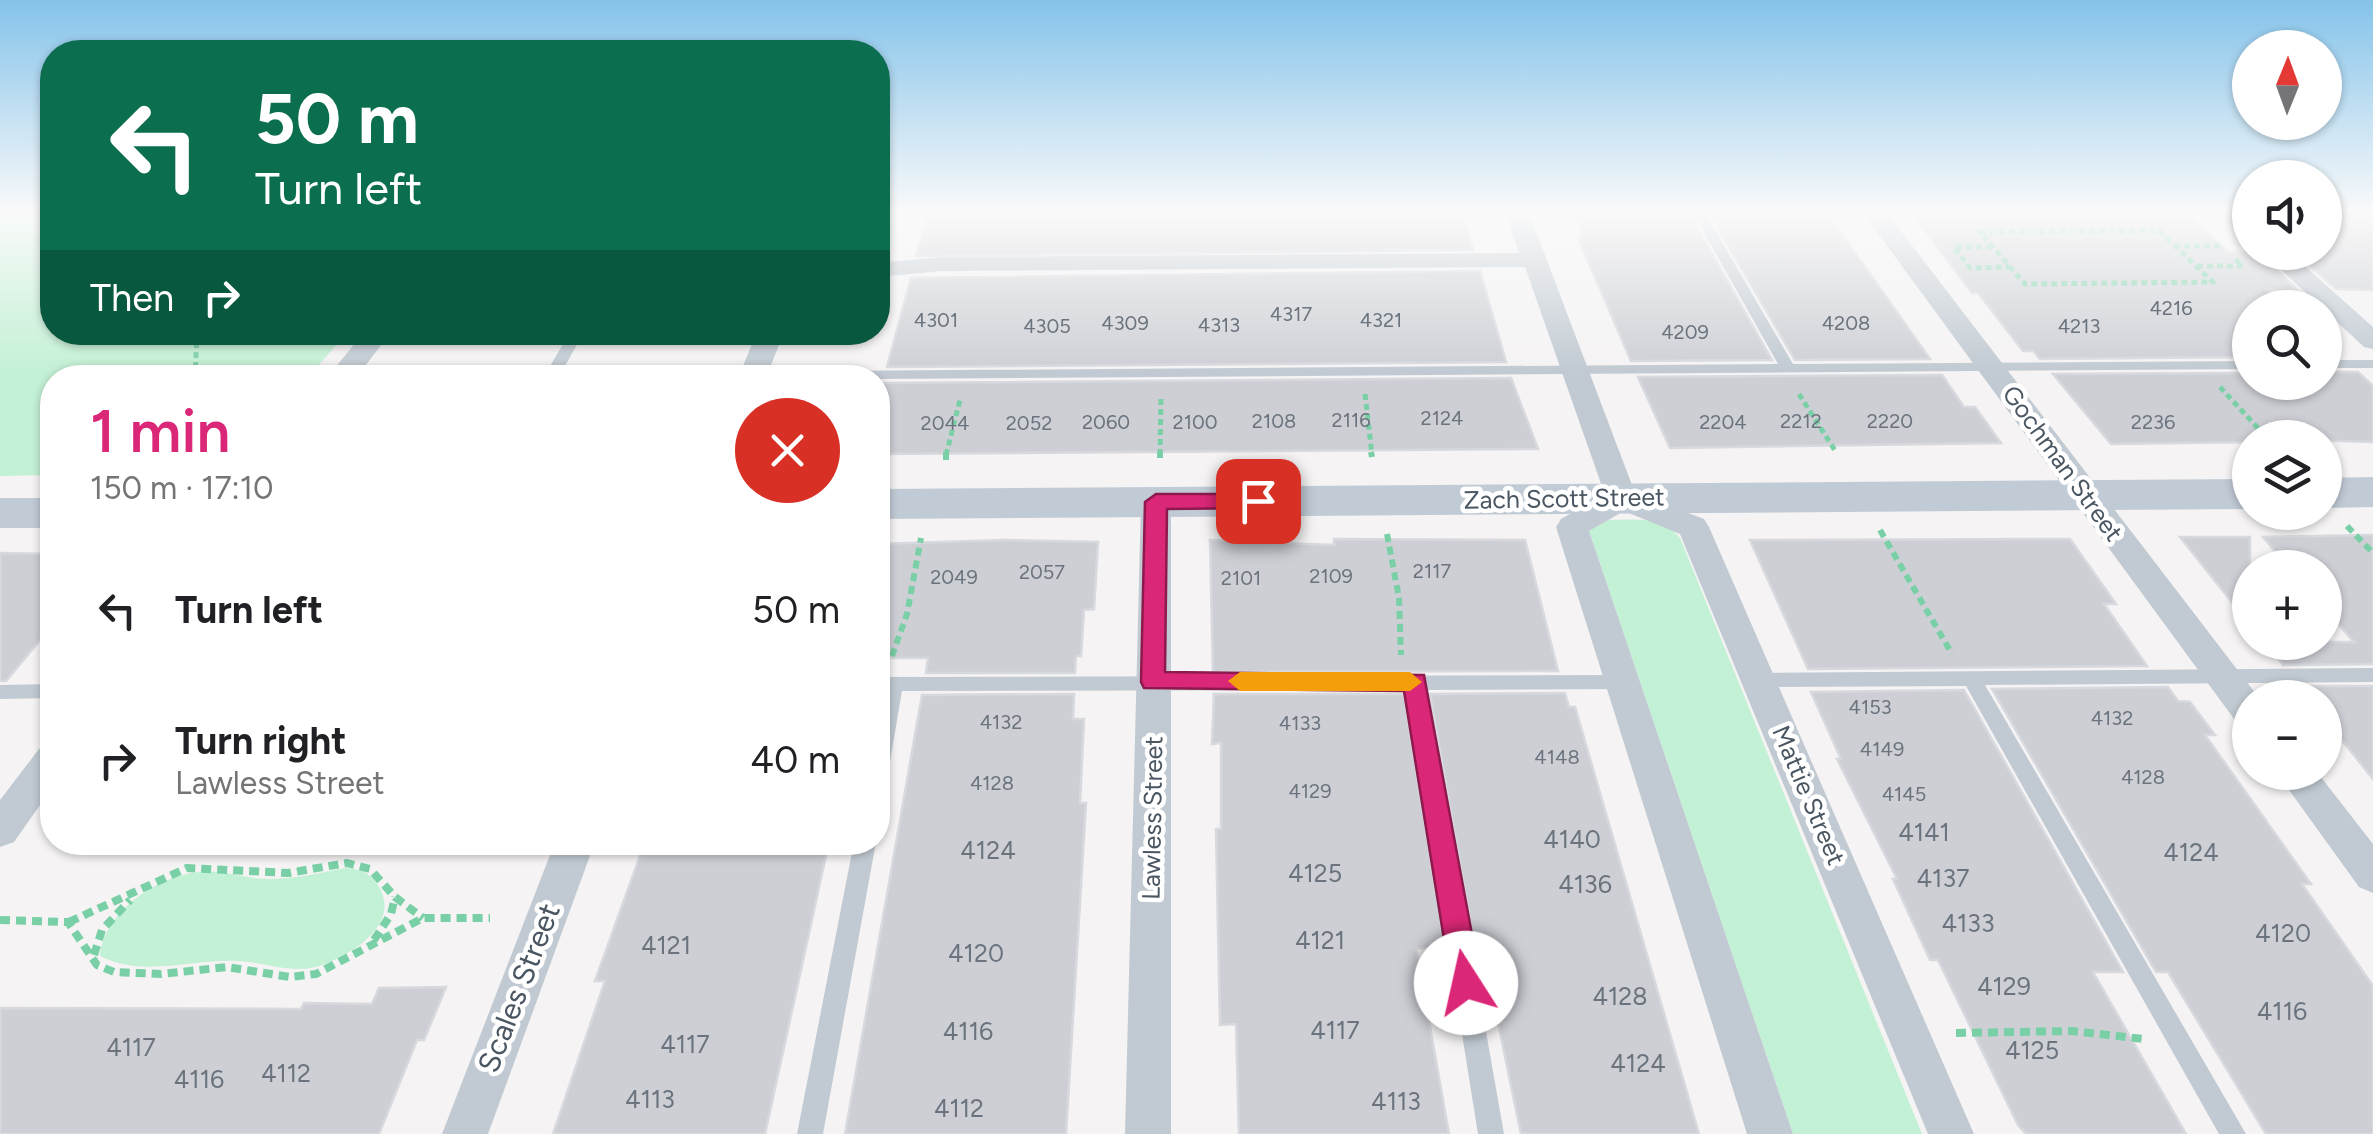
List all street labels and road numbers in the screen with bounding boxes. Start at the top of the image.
street label: Gochman Street [1996,379,2130,547]
street label: Zach Scott Street [1463,481,1665,515]
street label: Mattie Street [1766,721,1852,869]
street label: Lawless Street [1136,736,1168,900]
street label: Scales Street [469,898,568,1078]

